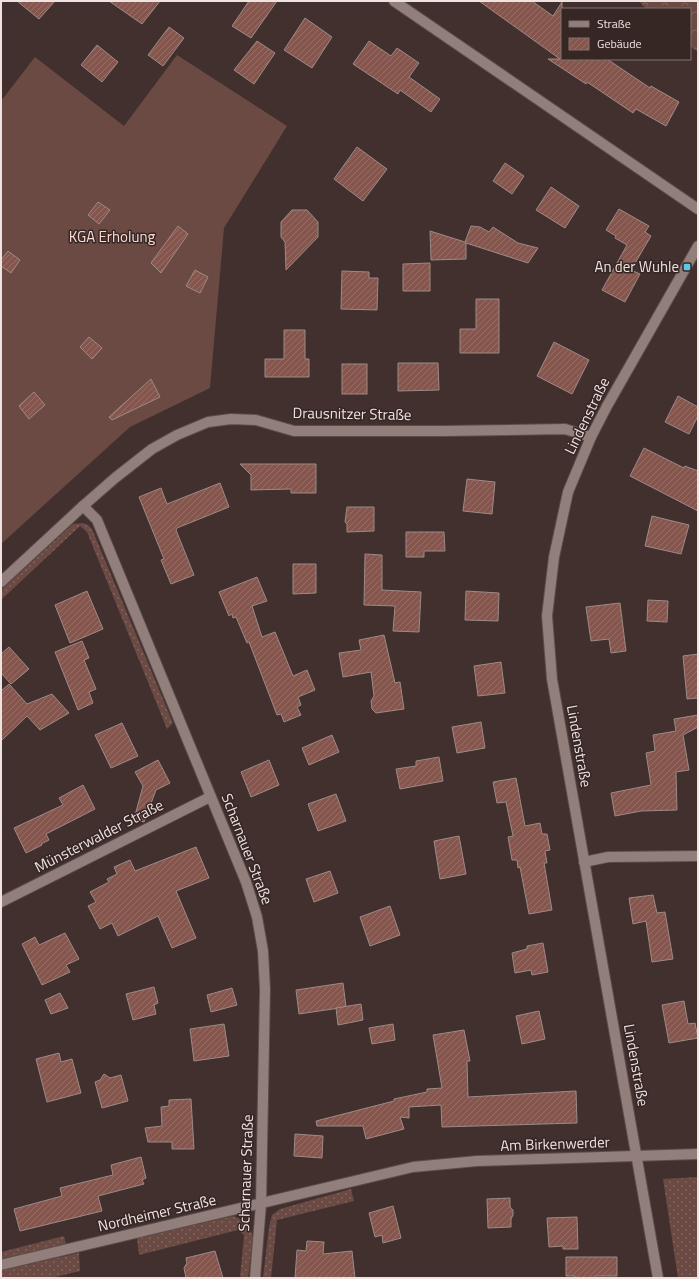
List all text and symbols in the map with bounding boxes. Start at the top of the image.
legend [561,8,691,60]
text: Straße [597,14,631,33]
text: Gebäude [597,34,642,53]
park label: KGA Erholung [69,225,155,248]
place label: An der Wuhle [595,255,679,278]
marker: An der Wuhle [682,262,692,272]
street label: Lindenstraße [558,373,615,458]
street label: Drausnitzer Straße [292,401,412,426]
street label: Lindenstraße [561,703,598,789]
street label: Scharnauer Straße [216,790,279,908]
street label: Münsterwalder Straße [30,793,167,878]
street label: Lindenstraße [618,1022,655,1108]
street label: Scharnauer Straße [232,1114,259,1232]
street label: Am Birkenwerder [500,1130,610,1157]
street label: Nordheimer Straße [96,1188,218,1237]

